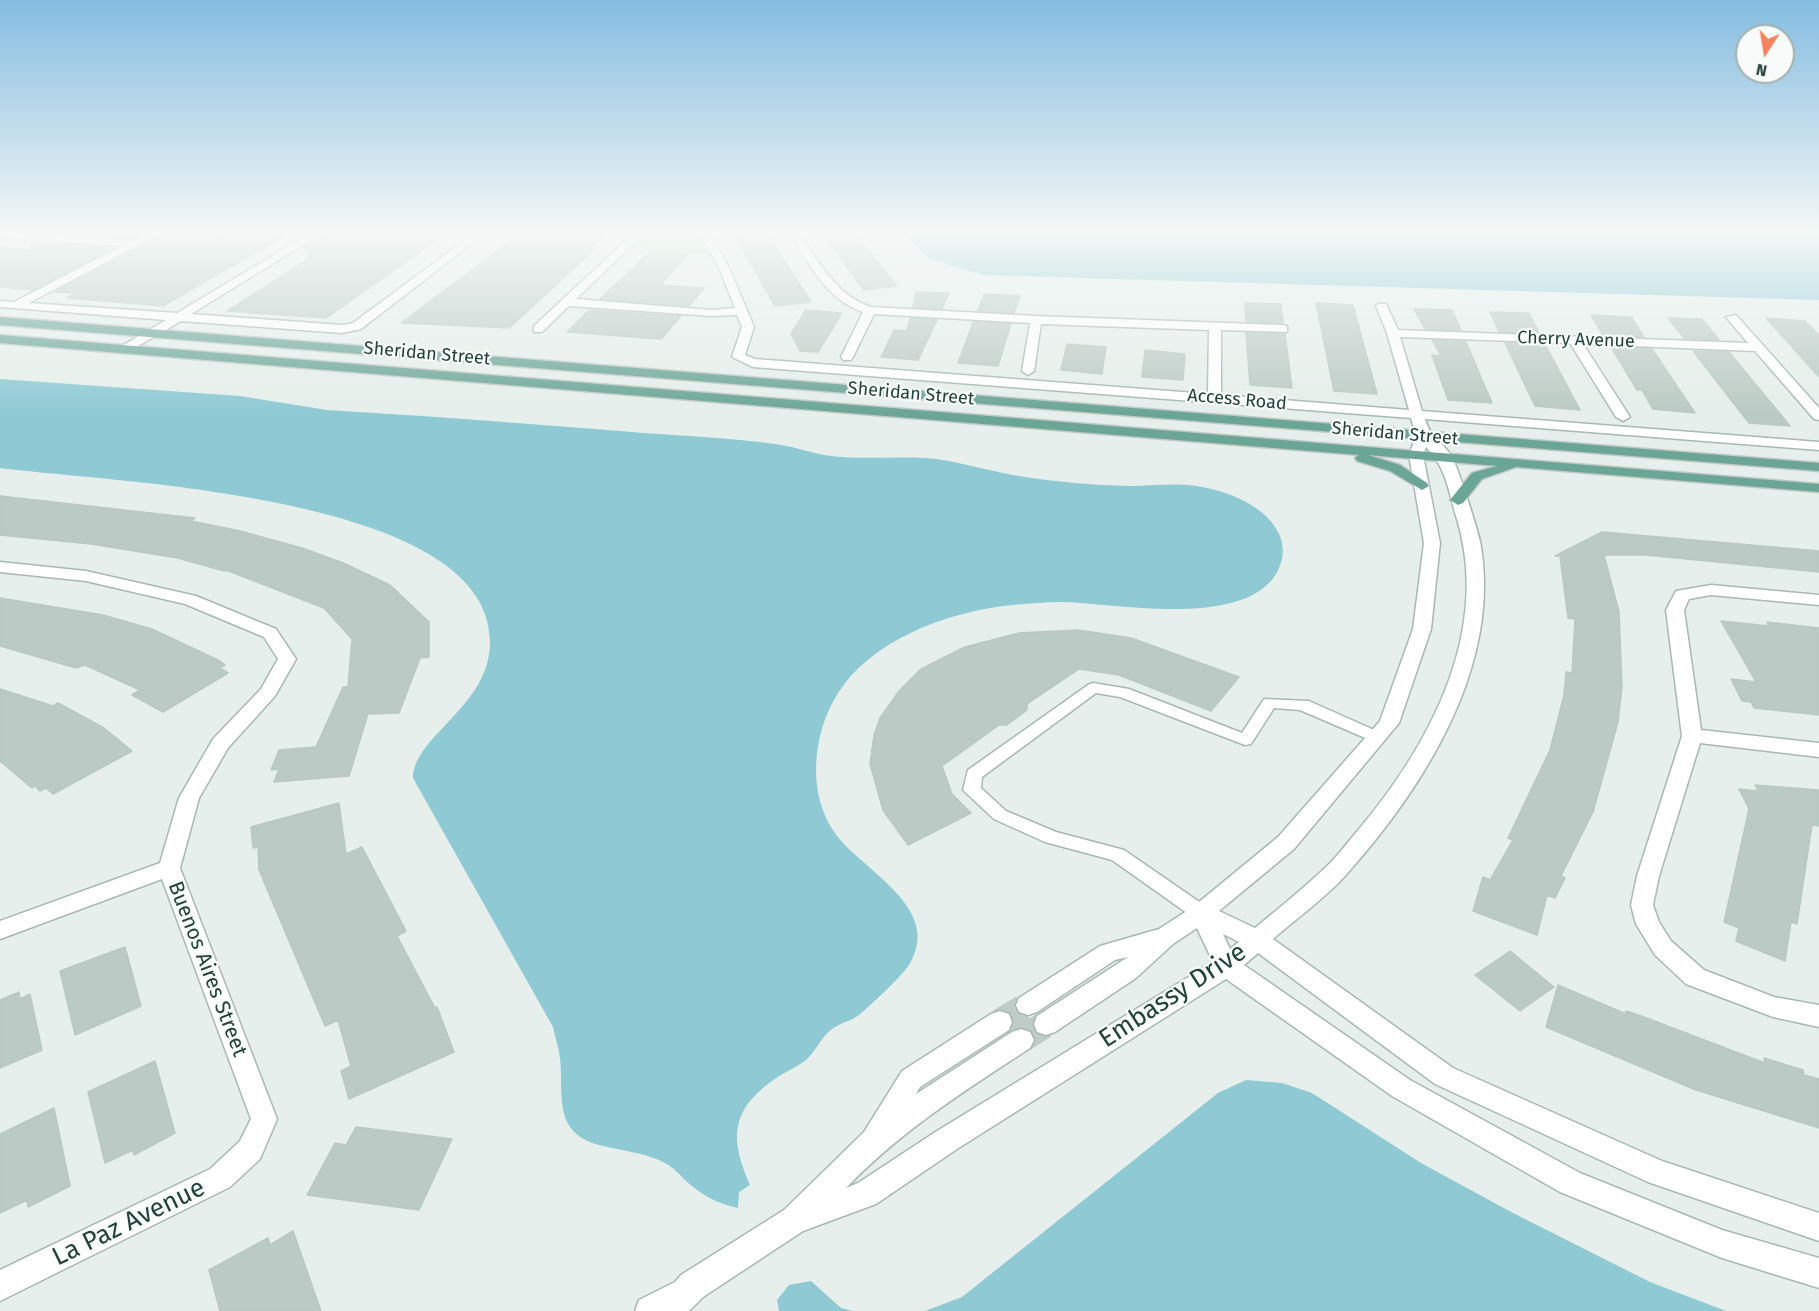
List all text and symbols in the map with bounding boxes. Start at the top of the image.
north arrow [1735,24,1795,84]
text: N [1754,60,1769,81]
street label: Cherry Avenue [1517,327,1635,353]
street label: Sheridan Street [363,338,491,370]
street label: Sheridan Street [847,378,975,410]
street label: Access Road [1186,385,1288,415]
street label: Sheridan Street [1331,418,1459,450]
street label: Buenos Aires Street [162,878,252,1060]
street label: Embassy Drive [1094,937,1252,1055]
street label: La Paz Avenue [48,1173,210,1273]

